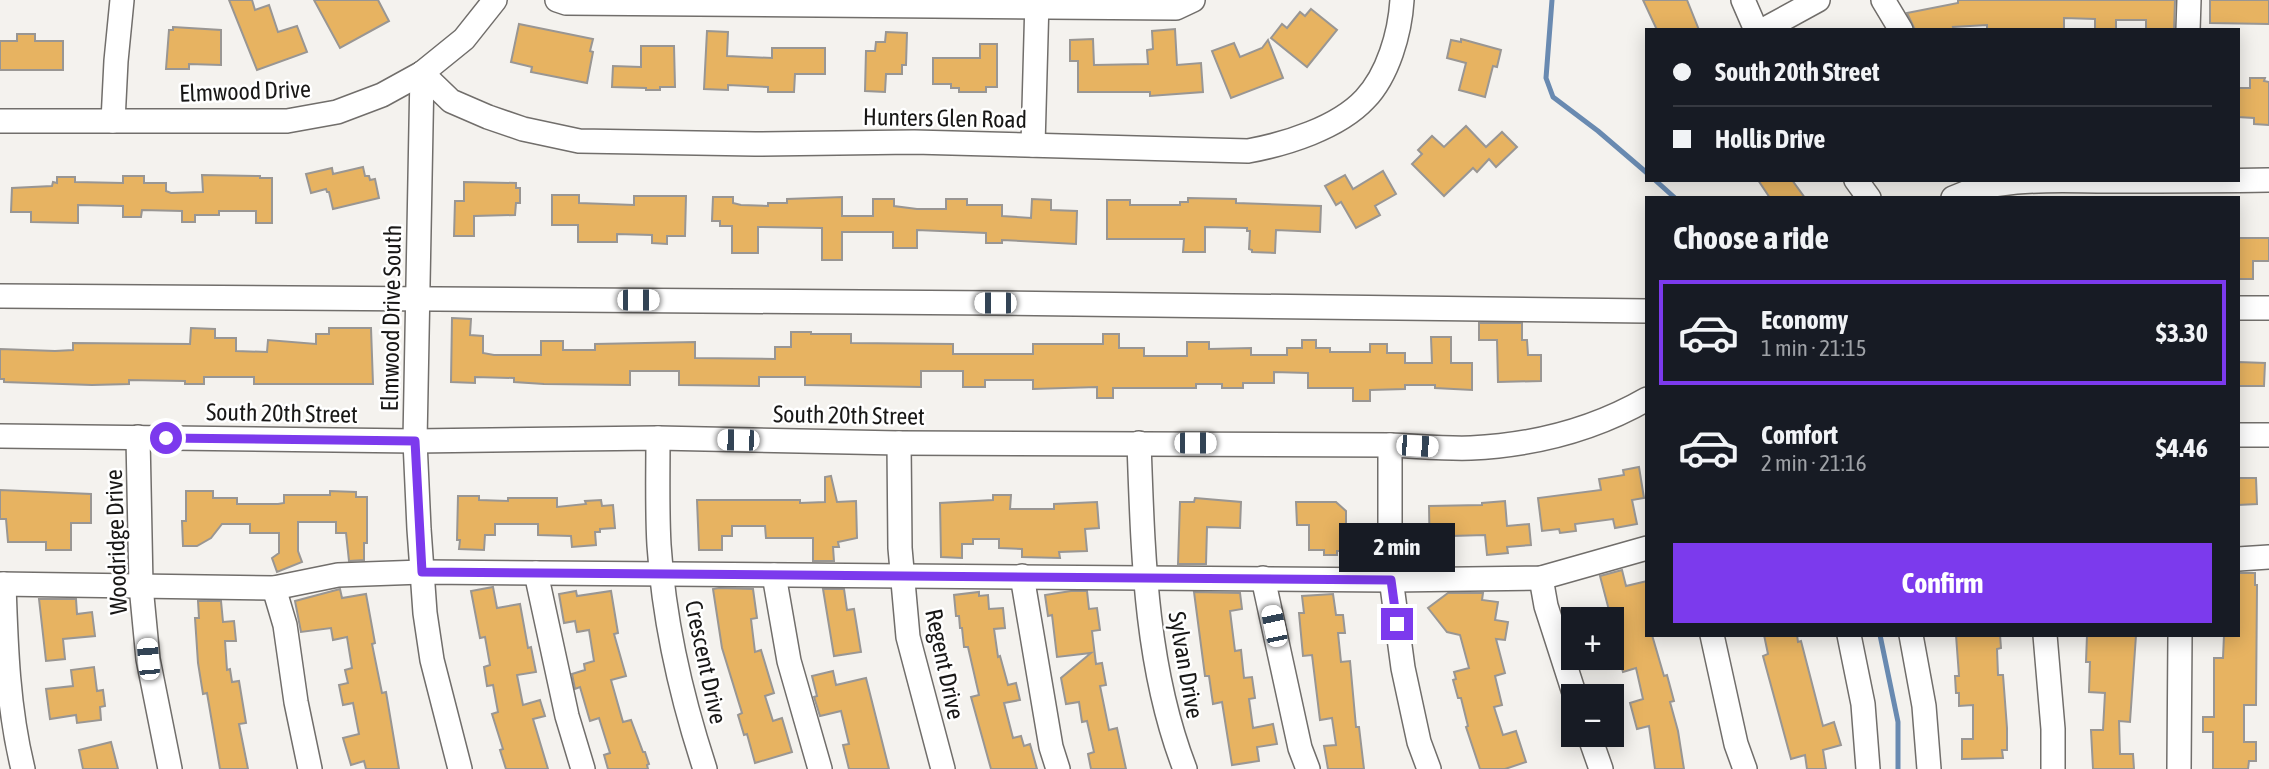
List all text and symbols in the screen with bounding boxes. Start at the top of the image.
text: South 20th Street [1715,57,1880,87]
street label: Elmwood Drive [179,75,311,107]
street label: Hunters Glen Road [863,103,1027,133]
text: Hollis Drive [1715,124,1825,154]
text: Choose a ride [1673,219,1829,256]
street label: Elmwood Drive South [376,224,406,412]
car [618,290,660,311]
car [975,293,1017,314]
icon: car [1677,301,1740,364]
text: Economy [1761,305,1848,335]
text: $3.30 [2156,318,2208,348]
text: 1 min · 21:15 [1761,335,1867,361]
street label: South 20th Street [206,398,358,428]
street label: South 20th Street [773,400,925,430]
icon: car [1677,416,1740,479]
text: Comfort [1761,420,1838,450]
route start [150,422,182,454]
car [717,429,760,451]
car [1175,433,1217,454]
text: $4.46 [2156,433,2208,463]
car [1396,434,1439,458]
text: 2 min · 21:16 [1761,450,1867,476]
street label: Woodridge Drive [100,469,132,615]
callout: 2 min [1339,522,1455,572]
text: 2 min [1374,534,1420,560]
button: Confirm [1673,543,2212,623]
street label: Crescent Drive [680,598,732,726]
car [1260,603,1289,649]
street label: Regent Drive [920,606,970,722]
map controls [1561,607,1624,747]
button: + [1561,607,1624,670]
route end [1381,608,1413,640]
street label: Sylvan Drive [1163,609,1209,721]
car [136,637,161,681]
button: − [1561,684,1624,747]

